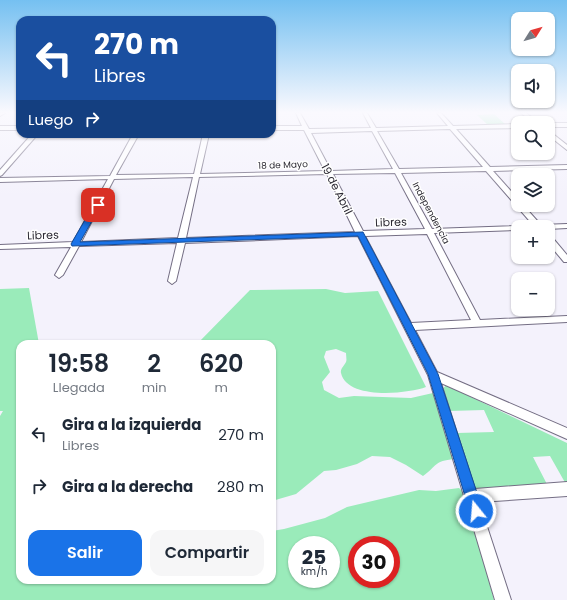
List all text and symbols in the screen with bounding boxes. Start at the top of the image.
north arrow [511,12,555,56]
map controls [511,12,555,316]
text: 270 m [94,25,179,64]
icon: left [28,32,80,84]
text: Libres [94,63,146,88]
button: sound [511,64,555,108]
icon: right [81,108,103,130]
text: Luego [28,109,73,130]
button: search [511,116,555,160]
street label: 18 de Mayo [258,158,308,172]
street label: 19 de Abril [317,161,357,217]
button: layers [511,168,555,212]
street label: Independencia [410,180,452,246]
pin [81,188,115,222]
icon: arrive [87,194,109,216]
street label: Libres [375,213,407,231]
button: + [511,220,555,264]
street label: Libres [27,226,59,244]
button: − [511,272,555,316]
text: 19:58 [48,347,109,380]
text: 2 [147,347,161,380]
text: 620 [199,347,244,380]
text: Llegada [53,378,105,397]
text: min [142,378,167,397]
text: m [215,378,228,397]
text: Gira a la izquierda [62,414,201,435]
icon: left [28,423,50,445]
text: 270 m [218,424,264,445]
text: Libres [62,436,99,455]
icon: right [28,475,50,497]
text: Gira a la derecha [62,476,193,497]
text: 280 m [217,476,264,497]
position arrow [455,490,497,532]
button: Salir [28,530,142,576]
button: Compartir [150,530,264,576]
speed limit sign: 30 [348,536,400,588]
text: 25 [302,543,326,571]
text: km/h [301,564,327,579]

